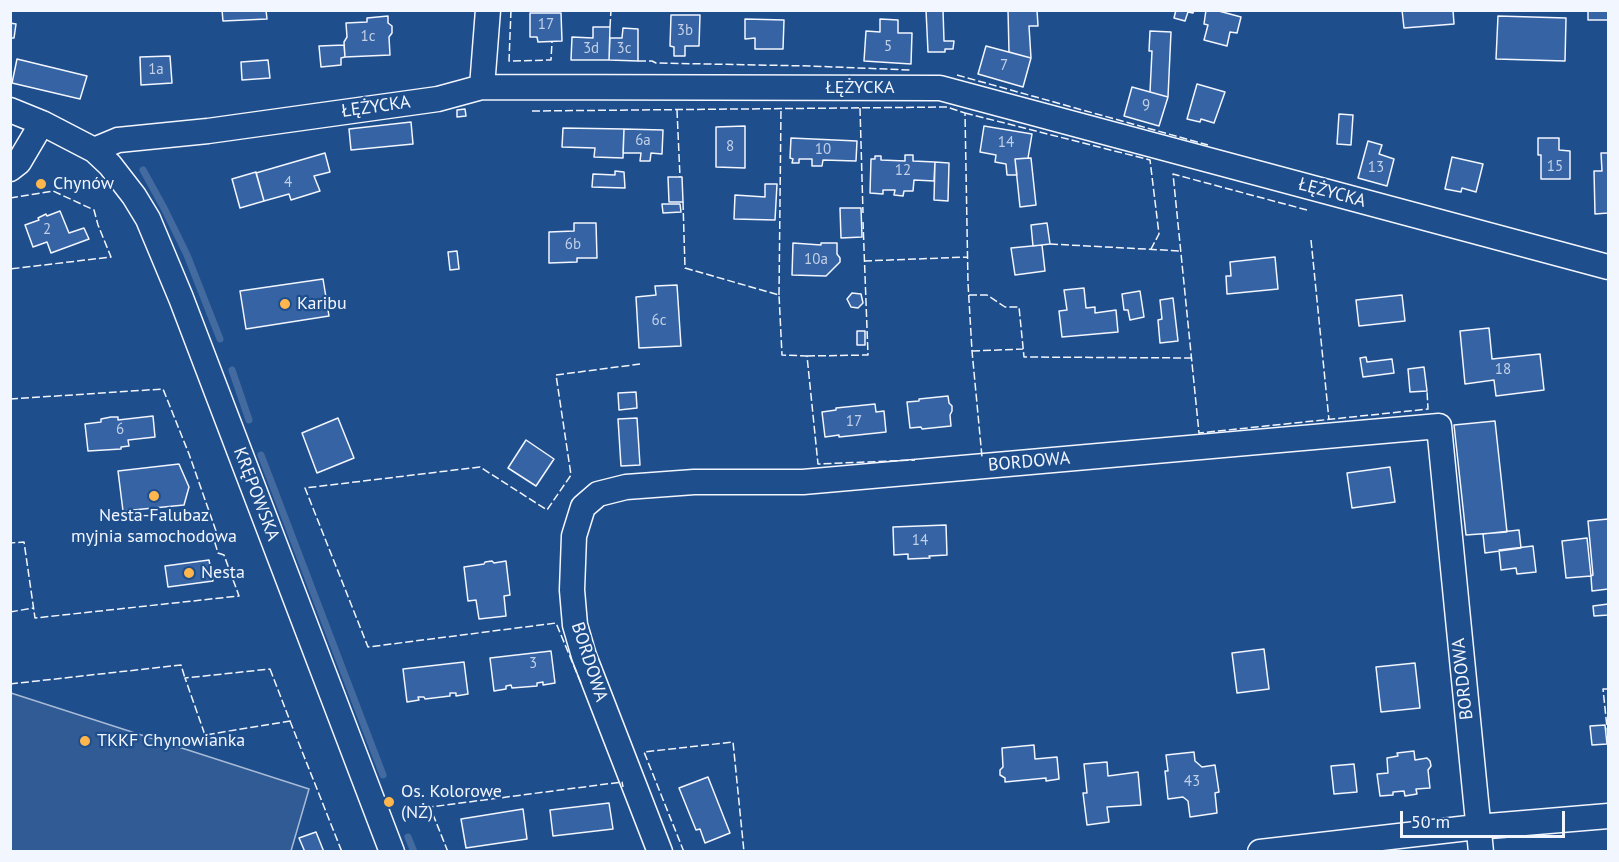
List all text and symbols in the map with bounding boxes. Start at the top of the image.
house number: 17 [538,16,554,34]
house number: 3b [677,22,693,40]
house number: 1c [361,28,375,46]
house number: 5 [884,38,892,56]
house number: 3d [583,40,599,58]
house number: 3c [617,40,631,58]
house number: 7 [1000,57,1008,75]
house number: 1a [148,61,164,79]
street label: ŁĘŻYCKA [826,77,894,99]
street label: ŁĘŻYCKA [340,92,412,122]
house number: 9 [1142,97,1150,115]
house number: 6a [635,132,651,150]
house number: 14 [998,134,1014,152]
house number: 8 [726,138,734,156]
house number: 10 [815,141,831,159]
house number: 15 [1547,158,1563,176]
house number: 13 [1368,159,1384,177]
house number: 12 [895,162,911,180]
place label: Chynów [53,173,114,195]
house number: 4 [284,174,292,192]
street label: ŁĘŻYCKA [1296,174,1368,212]
marker: Chynów [34,177,48,191]
house number: 2 [43,221,51,239]
house number: 6b [565,236,581,254]
house number: 10a [804,251,828,269]
place label: Karibu [297,293,347,315]
marker: Karibu [278,297,292,311]
house number: 6c [652,312,666,330]
house number: 18 [1495,361,1511,379]
house number: 17 [846,413,862,431]
house number: 6 [116,421,124,439]
street label: KRĘPOWSKA [228,444,284,544]
street label: BORDOWA [987,448,1071,476]
marker: Nesta-Falubaz myjnia samochodowa [147,489,161,503]
place label: Nesta-Falubaz myjnia samochodowa [71,505,237,548]
house number: 14 [912,532,928,550]
place label: Nesta [201,562,245,584]
marker: Nesta [182,566,196,580]
street label: BORDOWA [566,620,612,704]
street label: BORDOWA [1448,637,1478,721]
house number: 3 [529,655,537,673]
place label: TKKF Chynowianka [97,730,245,752]
marker: TKKF Chynowianka [78,734,92,748]
house number: 43 [1184,773,1200,791]
place label: Os. Kolorowe (NŻ) [401,781,502,824]
marker: Os. Kolorowe (NŻ) [382,795,396,809]
scale bar [1403,799,1568,837]
text: 50 m [1411,810,1450,833]

